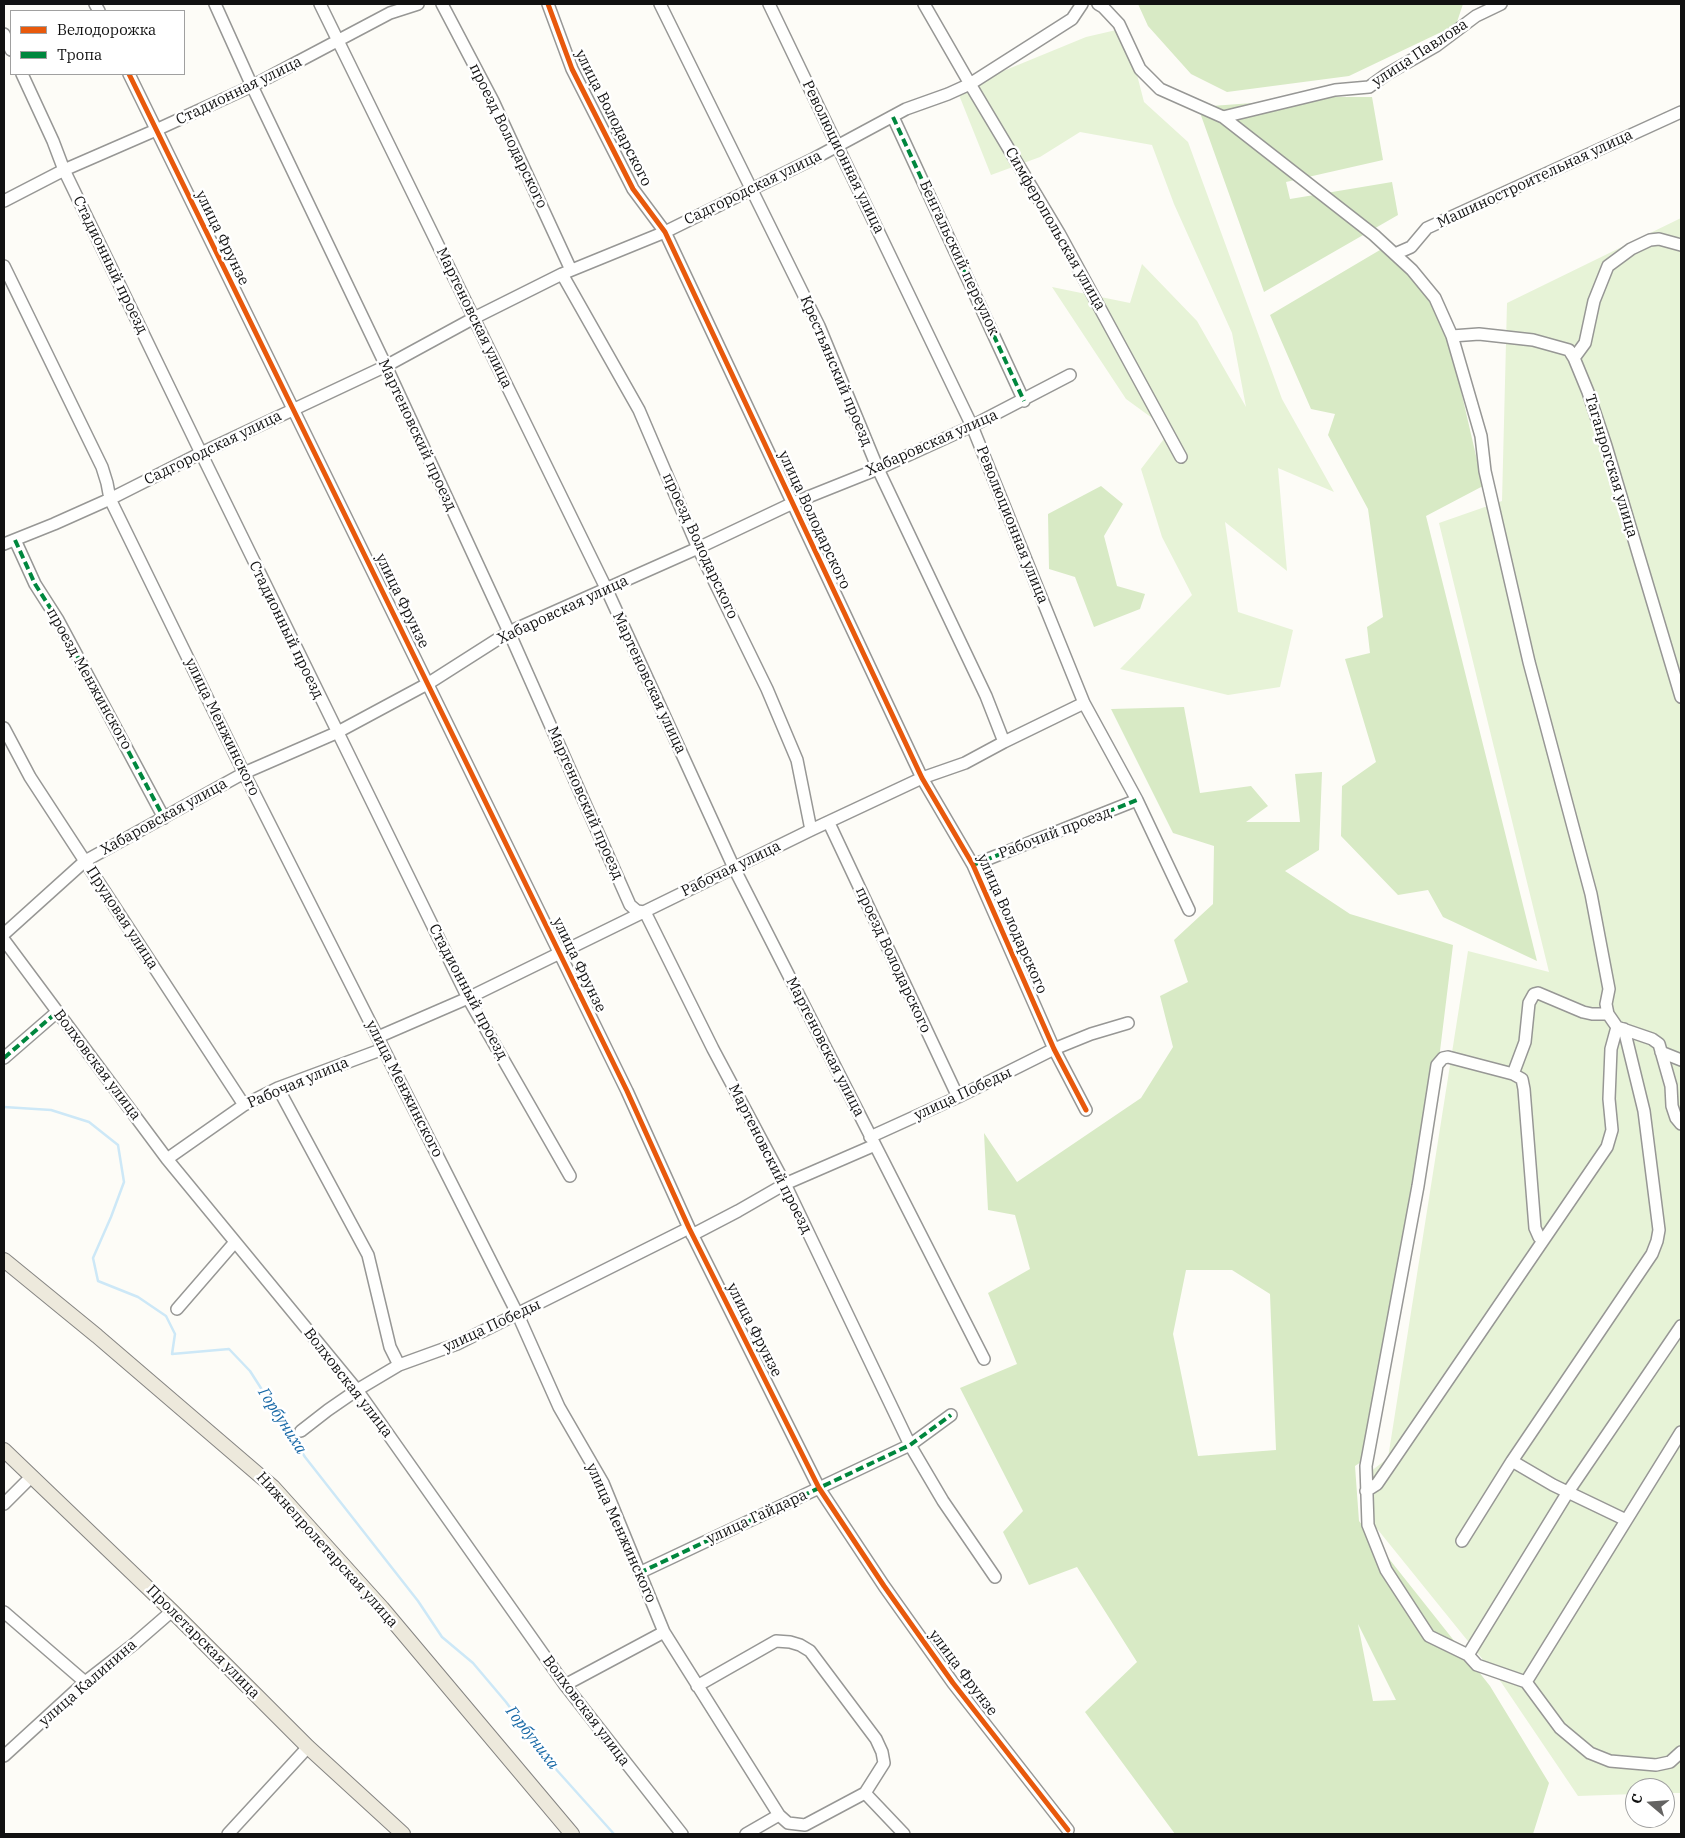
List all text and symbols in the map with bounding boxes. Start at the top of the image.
legend [10,10,185,75]
street label: улица Павлова [1369,15,1471,91]
text: Велодорожка [57,20,156,39]
text: Тропа [57,45,102,64]
street label: улица Володарского [571,47,655,189]
street label: Стадионная улица [173,53,305,129]
street label: проезд Володарского [465,61,551,211]
street label: Революционная улица [798,77,888,237]
street label: Машиностроительная улица [1434,126,1636,232]
street label: Симферопольская улица [1001,144,1109,314]
street label: Садгородская улица [681,147,825,229]
street label: Бенгальский переулок [915,178,1003,338]
street label: улица Фрунзе [191,188,253,288]
street label: Стадионный проезд [69,193,151,337]
street label: Мартеновская улица [432,245,516,391]
street label: Крестьянский проезд [796,293,876,449]
street label: Мартеновский проезд [374,356,460,514]
street label: Таганрогская улица [1581,392,1641,540]
street label: Хабаровская улица [863,406,1001,480]
street label: Садгородская улица [141,407,285,489]
street label: Революционная улица [972,444,1052,606]
street label: улица Володарского [774,448,854,592]
street label: проезд Володарского [658,470,742,622]
street label: улица Фрунзе [371,551,433,651]
street label: Стадионный проезд [245,558,327,702]
street label: Хабаровская улица [495,572,631,648]
street label: проезд Менжинского [43,605,135,753]
street label: Мартеновская улица [608,609,690,757]
street label: улица Менжинского [181,655,263,799]
street label: Мартеновский проезд [543,724,627,882]
street label: Хабаровская улица [98,775,230,859]
street label: Рабочий проезд [996,803,1114,863]
street label: Рабочая улица [678,837,784,901]
street label: улица Володарского [973,851,1051,997]
street label: Прудовая улица [82,863,162,973]
street label: проезд Володарского [851,884,935,1036]
street label: улица Фрунзе [548,915,610,1015]
street label: Стадионный проезд [425,921,511,1063]
street label: Мартеновская улица [782,974,868,1120]
street label: Волховская улица [50,1006,144,1124]
street label: улица Менжинского [362,1018,446,1160]
street label: Рабочая улица [245,1054,351,1112]
street label: улица Победы [911,1064,1015,1124]
street label: Мартеновский проезд [724,1081,816,1237]
street label: улица Фрунзе [723,1280,785,1380]
street label: улица Победы [440,1296,544,1356]
street label: Волховская улица [300,1325,396,1441]
water label: Горбуниха [254,1384,310,1458]
street label: улица Менжинского [582,1460,660,1606]
street label: Нижнепролетарская улица [252,1469,402,1631]
street label: улица Гайдара [704,1486,810,1548]
street label: Пролетарская улица [142,1581,264,1703]
street label: улица Фрунзе [925,1626,1001,1720]
street label: улица Калинина [36,1636,140,1730]
street label: Волховская улица [539,1652,633,1770]
water label: Горбуниха [501,1703,563,1773]
north arrow [1625,1778,1675,1828]
text: С [1627,1791,1647,1806]

